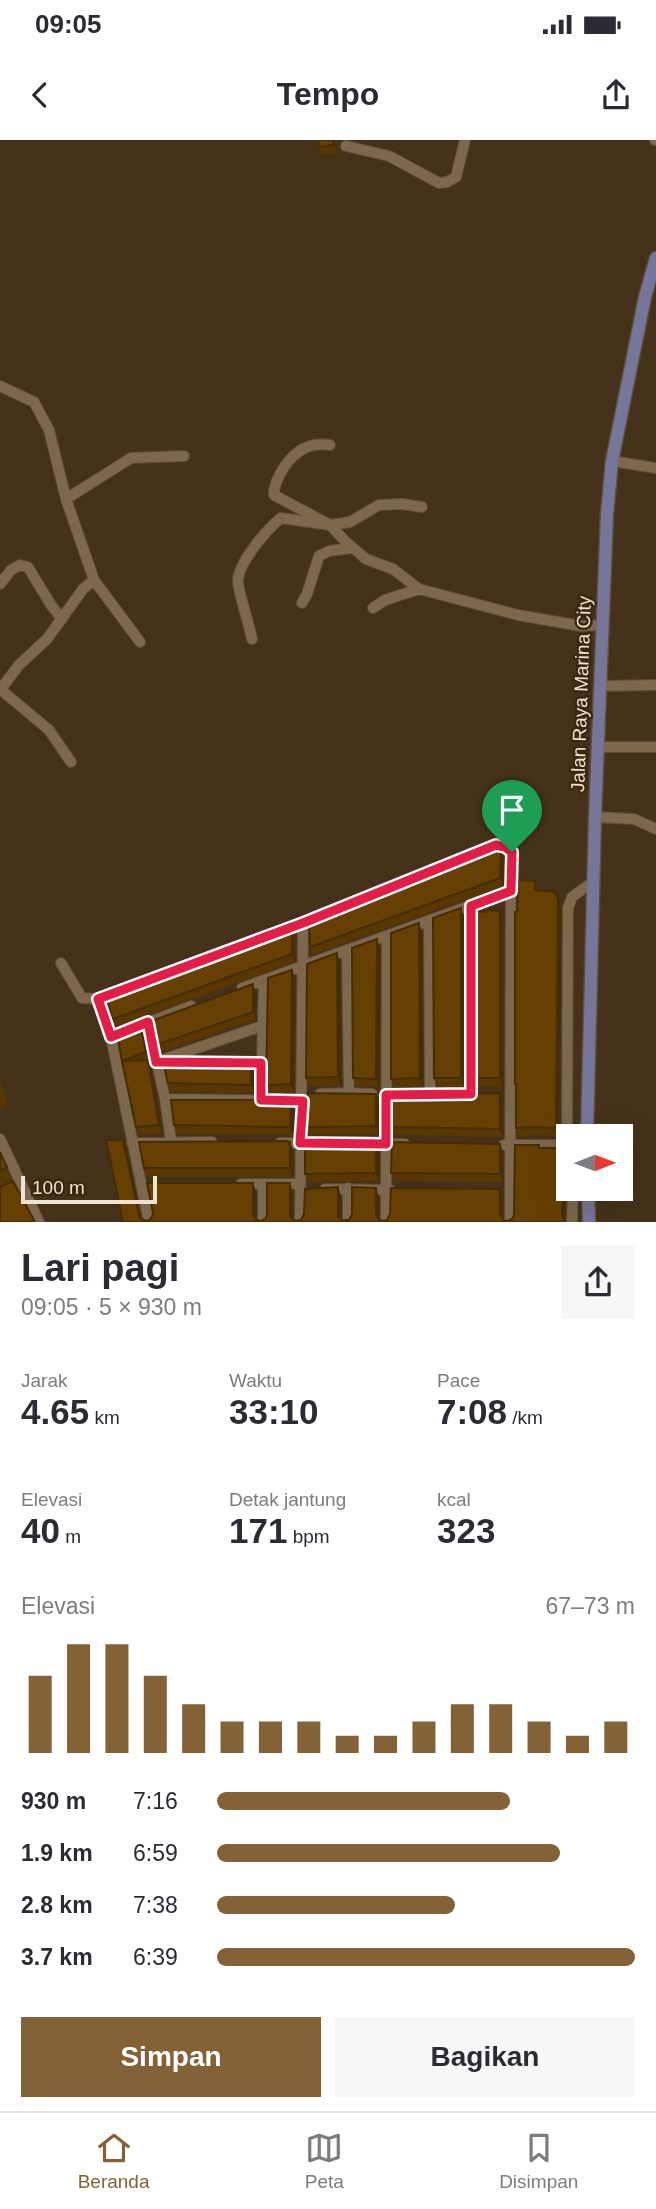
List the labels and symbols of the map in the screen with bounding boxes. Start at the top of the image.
street label: Jalan Raya Marina City [567,595,595,793]
pin [482,780,542,852]
north arrow [556,1124,634,1200]
scale bar [21,1173,158,1205]

